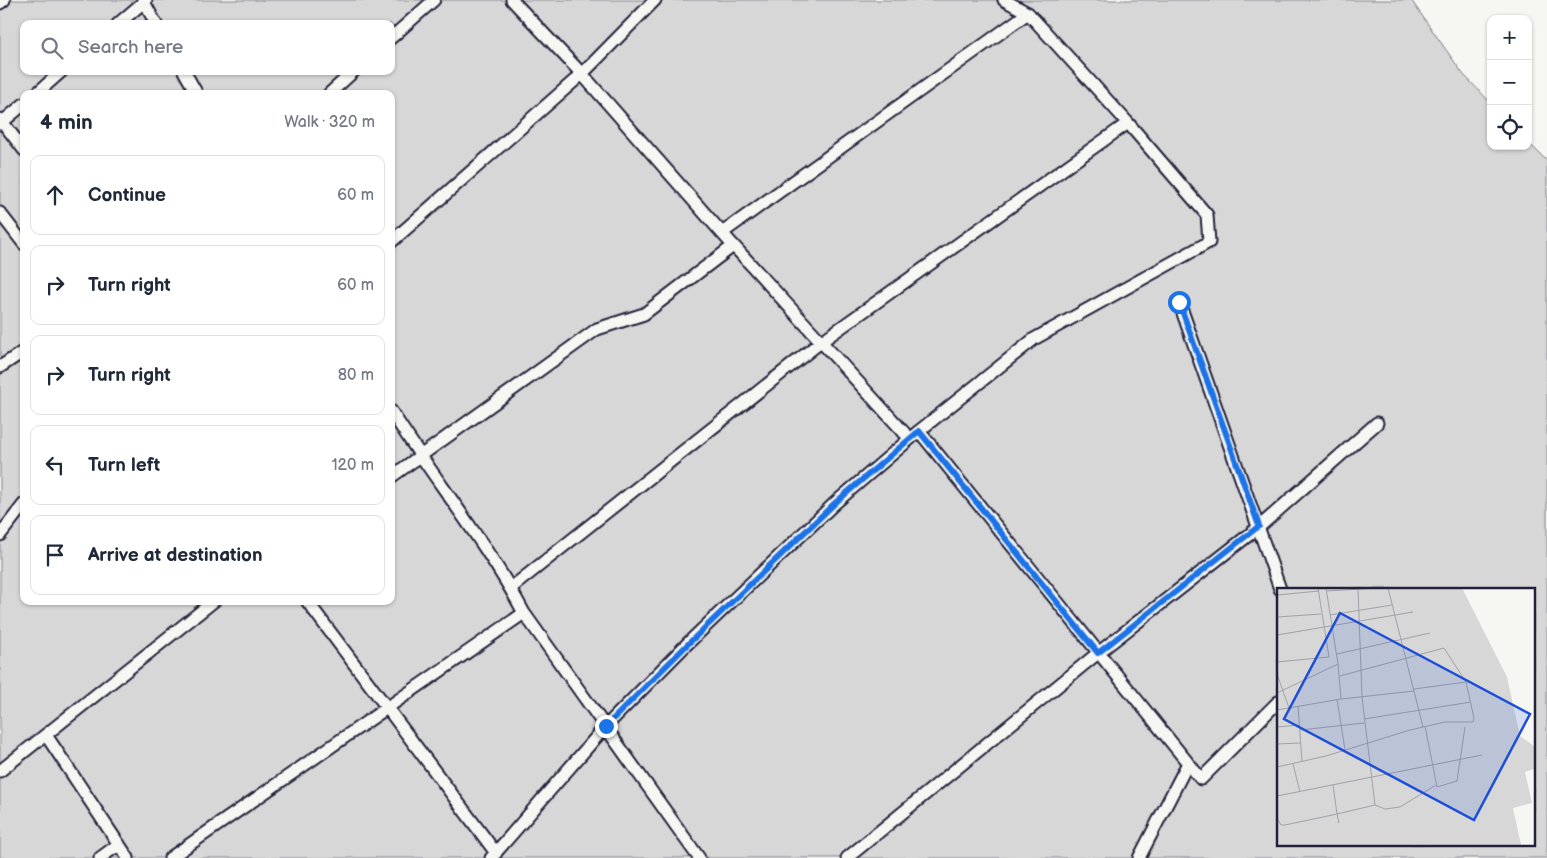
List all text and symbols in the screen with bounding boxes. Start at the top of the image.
map controls [1487,15,1532,150]
button: + [1487,15,1532,60]
search box [20,20,395,75]
icon: search [38,34,66,62]
text: Search here [78,36,183,59]
button: − [1487,60,1532,105]
button: locate [1487,105,1532,150]
text: 4 min [40,110,93,135]
text: Walk · 320 m [284,113,375,132]
icon: ahead [41,181,69,209]
text: Continue [88,184,166,207]
text: 60 m [337,186,374,205]
icon: right [41,271,69,299]
text: Turn right [88,274,171,297]
text: 60 m [337,276,374,295]
route start [1168,291,1191,314]
icon: right [41,361,69,389]
text: Turn right [88,364,171,387]
text: 80 m [338,366,374,385]
icon: left [41,451,69,479]
text: Turn left [88,454,160,477]
text: 120 m [331,456,374,475]
icon: arrive [41,541,69,569]
text: Arrive at destination [88,544,263,567]
inset map [1277,588,1534,846]
route end [595,715,618,738]

